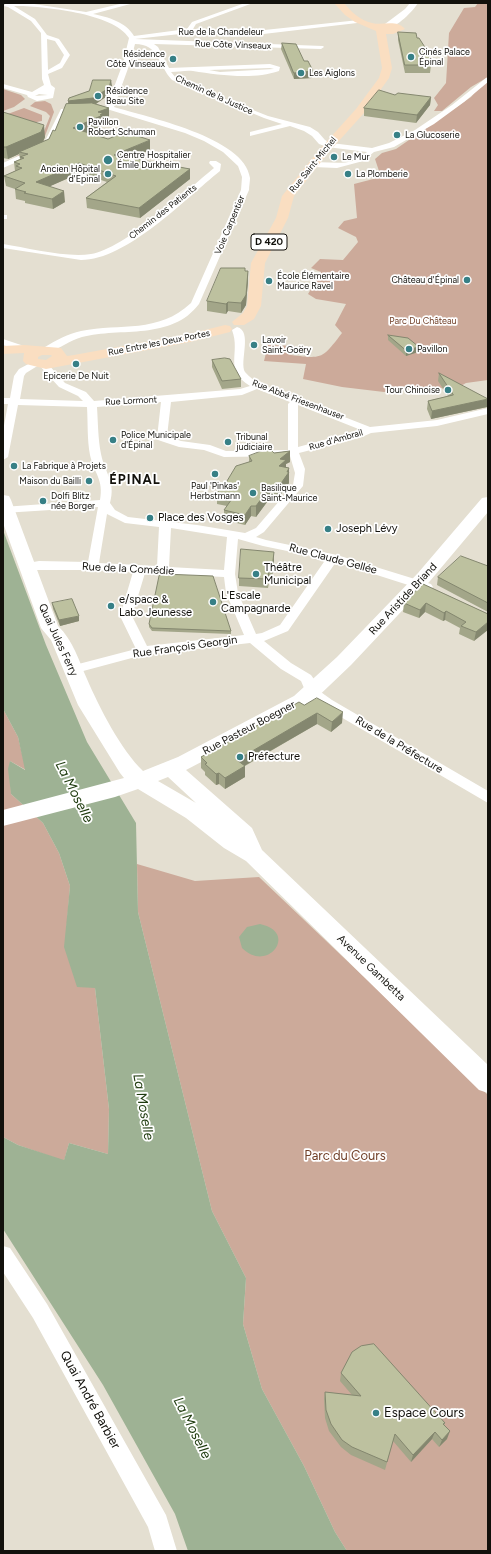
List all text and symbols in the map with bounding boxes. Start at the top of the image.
street label: Rue de la Chandeleur [178,27,264,37]
street label: Rue Côte Vinseaux [195,38,271,52]
place label: Cinés Palace Épinal [419,47,470,68]
place label: Résidence Côte Vinseaux [106,49,165,70]
marker: Cinés Palace Épinal [406,52,416,62]
marker: Résidence Côte Vinseaux [168,54,178,64]
marker: Les Aiglons [296,68,306,78]
place label: Les Aiglons [309,68,355,78]
street label: Chemin de la Justice [174,73,254,117]
place label: Résidence Beau Site [106,86,148,107]
marker: Résidence Beau Site [93,91,103,101]
place label: Pavillon Robert Schuman [88,117,155,138]
marker: Pavillon Robert Schuman [75,122,85,132]
marker: La Glucoserie [392,130,402,140]
place label: La Glucoserie [405,130,460,140]
street label: Rue Saint-Michel [287,135,339,195]
place label: Centre Hospitalier Émile Durkheim [117,150,191,171]
marker: Le Mur [329,152,339,162]
place label: Le Mur [342,152,369,162]
marker: Centre Hospitalier Émile Durkheim [102,154,114,166]
place label: Ancien Hôpital d'Epinal [40,164,100,185]
marker: Ancien Hôpital d'Epinal [103,169,113,179]
marker: La Plomberie [343,169,353,179]
place label: La Plomberie [356,169,408,179]
street label: Chemin des Patients [127,182,199,242]
street label: Voie Carpentier [213,194,247,256]
road number: D 420 [251,234,287,250]
place label: École Élémentaire Maurice Ravel [277,271,349,292]
place label: Château d'Épinal [391,275,459,285]
marker: Château d'Épinal [462,275,472,285]
marker: École Élémentaire Maurice Ravel [264,276,274,286]
park label: Parc Du Château [389,316,457,326]
street label: Rue Entre les Deux Portes [107,328,211,358]
place label: Lavoir Saint-Goëry [262,335,311,356]
marker: Lavoir Saint-Goëry [249,340,259,350]
marker: Pavillon [404,344,414,354]
place label: Pavillon [417,344,448,354]
marker: Epicerie De Nuit [71,359,81,369]
place label: Epicerie De Nuit [43,371,109,381]
street label: Rue Abbé Friesenhauser [251,378,345,422]
place label: Tour Chinoise [385,385,440,395]
marker: Tour Chinoise [443,385,453,395]
street label: Rue Lormont [105,394,157,408]
street label: Rue d'Ambrail [308,427,364,453]
place label: Police Municipale d'Épinal [121,430,191,451]
place label: Tribunal judiciaire [236,432,272,453]
marker: Police Municipale d'Épinal [108,435,118,445]
marker: Tribunal judiciaire [223,437,233,447]
marker: La Fabrique à Projets [9,461,19,471]
place label: La Fabrique à Projets [22,461,106,471]
marker: Paul 'Pinkas' Herbstmann [210,469,220,479]
district label: ÉPINAL [109,472,161,488]
place label: Maison du Bailli [19,476,81,486]
marker: Maison du Bailli [84,476,94,486]
place label: Paul 'Pinkas' Herbstmann [190,481,240,502]
place label: Basilique Saint-Maurice [261,483,318,504]
marker: Basilique Saint-Maurice [248,488,258,498]
place label: Dolfi Blitz née Borger [51,491,95,512]
marker: Dolfi Blitz née Borger [38,496,48,506]
place label: Place des Vosges [158,511,244,525]
marker: Place des Vosges [145,513,155,523]
place label: Joseph Lévy [336,522,398,536]
marker: Joseph Lévy [323,524,333,534]
street label: Rue Claude Gellée [288,541,378,577]
street label: Rue de la Comédie [82,560,174,578]
street label: Rue Aristide Briand [366,560,440,638]
place label: Théâtre Municipal [264,561,311,587]
marker: Théâtre Municipal [251,569,261,579]
place label: L'Escale Campagnarde [221,589,290,615]
place label: e/space & Labo Jeunesse [119,593,192,619]
marker: L'Escale Campagnarde [208,597,218,607]
street label: Quai Jules Ferry [35,601,81,679]
marker: e/space & Labo Jeunesse [106,601,116,611]
street label: Rue François Georgin [132,633,238,661]
street label: Rue Pasteur Boegner [200,698,298,758]
street label: Rue de la Préfecture [353,714,445,776]
place label: Préfecture [248,750,300,764]
marker: Préfecture [235,752,245,762]
water label: La Moselle [51,758,97,826]
street label: Avenue Gambetta [334,932,408,1004]
water label: La Moselle [129,1073,157,1141]
park label: Parc du Cours [304,1148,386,1164]
street label: Quai André Barbier [57,1348,123,1452]
water label: La Moselle [169,1394,215,1462]
place label: Espace Cours [384,1405,464,1421]
marker: Espace Cours [371,1408,381,1418]

